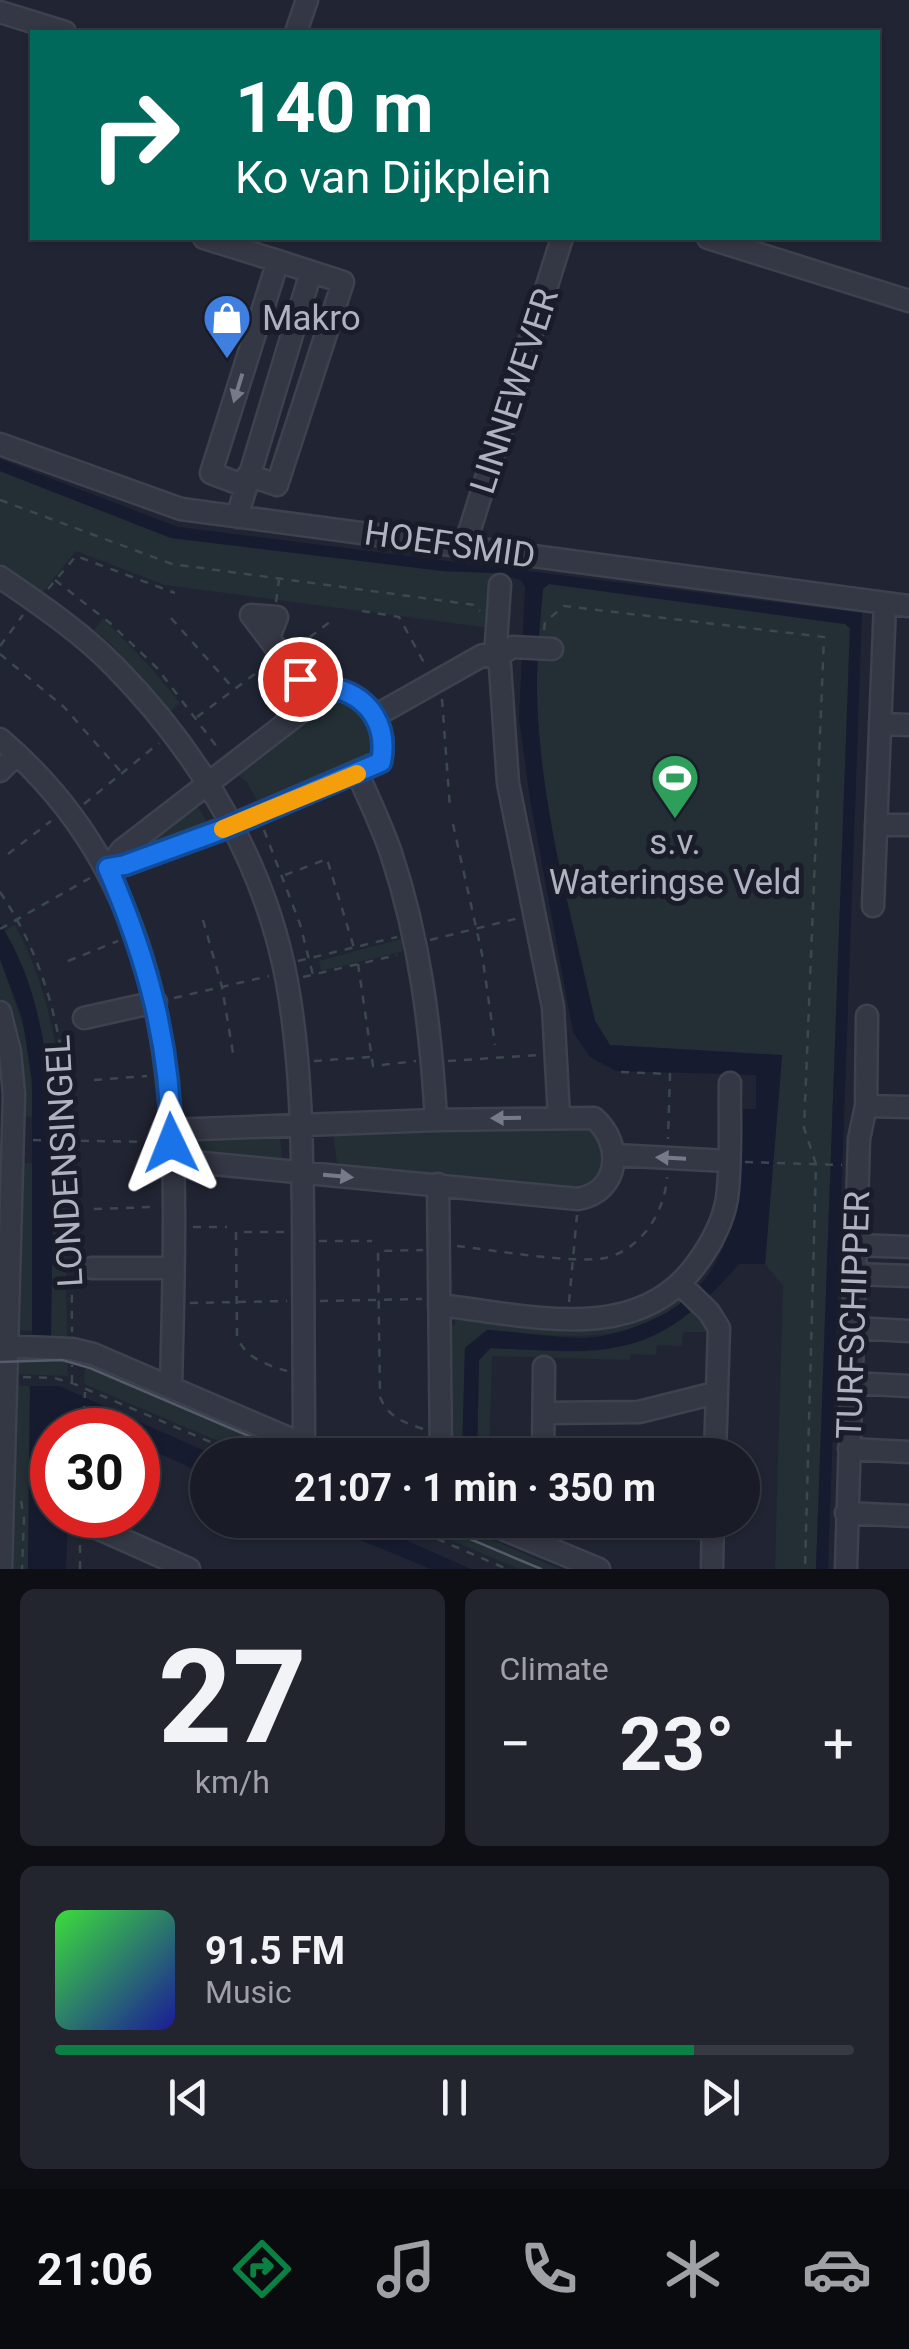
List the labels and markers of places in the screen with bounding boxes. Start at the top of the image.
shop icon: Makro [201,292,253,360]
place label: Makro [262,298,361,339]
pin [258,637,343,722]
sports icon: s.v. Wateringse Veld [649,752,701,820]
place label: s.v. Wateringse Veld [549,822,801,903]

